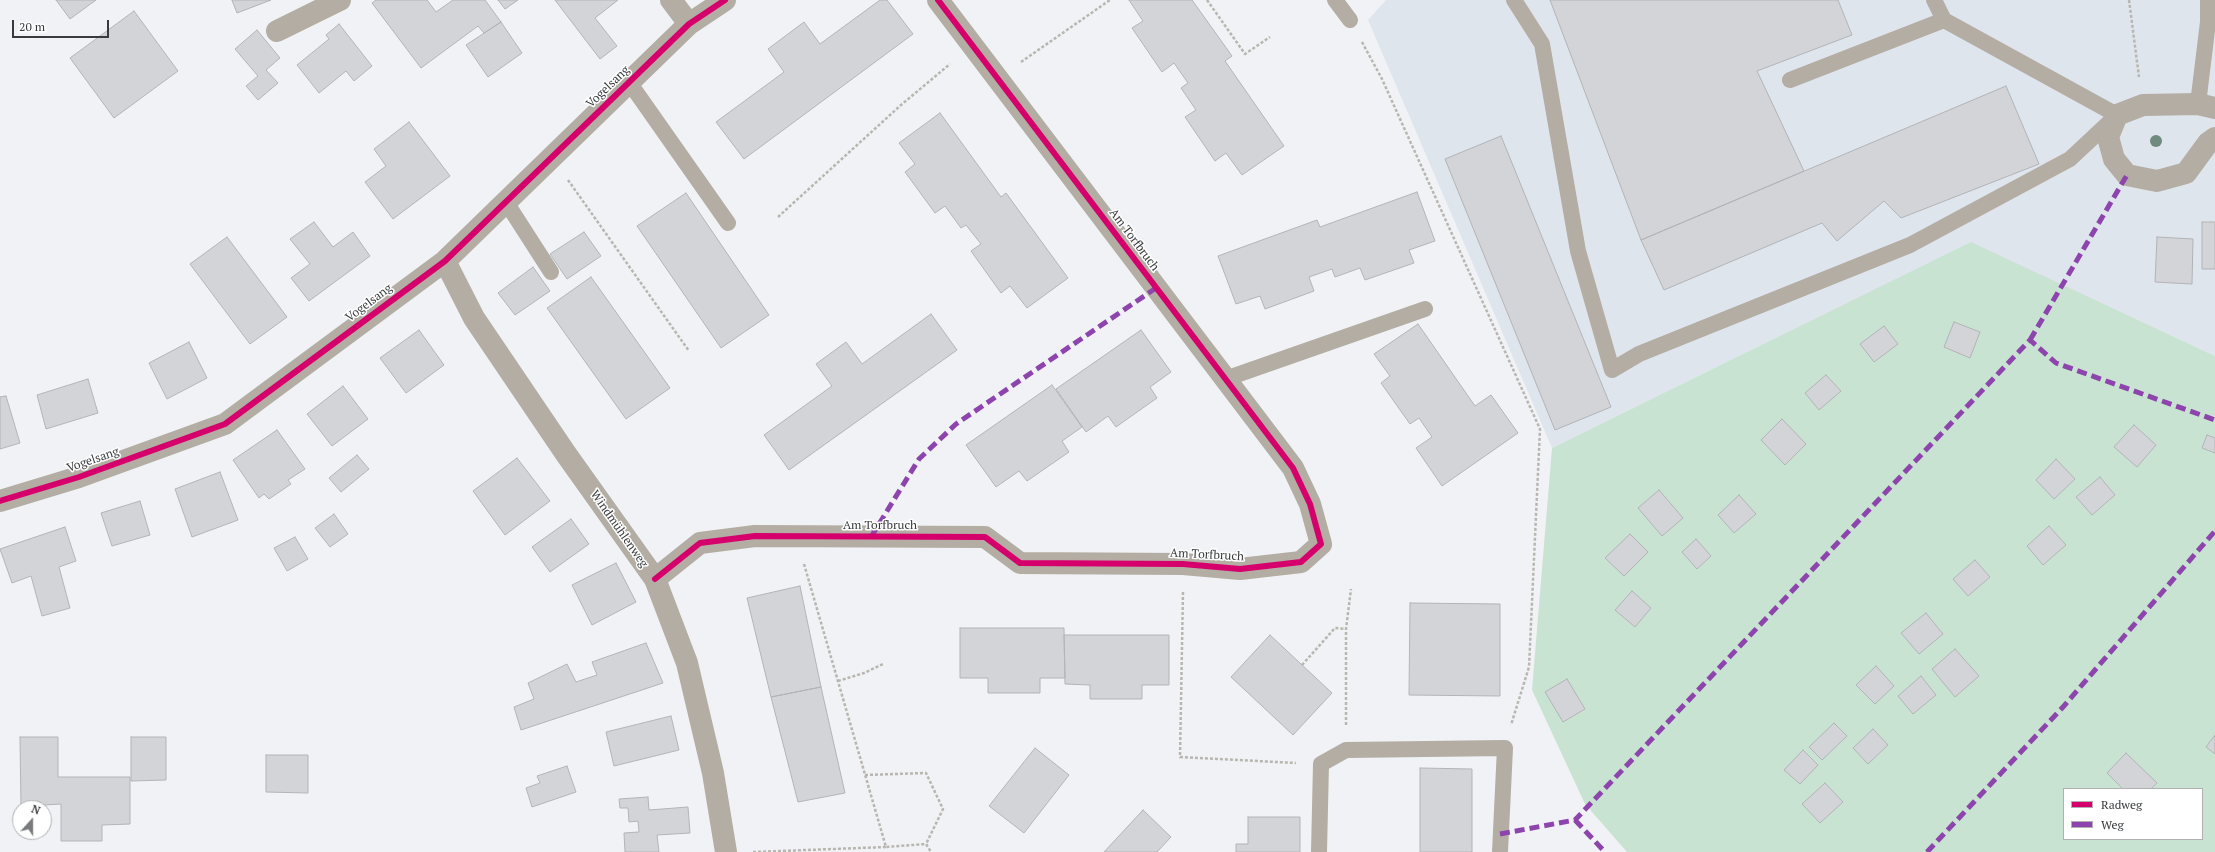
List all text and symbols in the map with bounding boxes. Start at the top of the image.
scale bar [14,12,111,38]
text: 20 m [19,19,45,34]
street label: Vogelsang [583,63,633,111]
street label: Am Torfbruch [1106,206,1162,274]
street label: Vogelsang [343,281,395,325]
street label: Vogelsang [65,444,121,476]
street label: Windmühlenweg [587,488,651,570]
street label: Am Torfbruch [843,519,917,533]
street label: Am Torfbruch [1170,546,1244,564]
legend [2063,788,2203,840]
text: Radweg [2101,797,2142,812]
north arrow [12,800,52,840]
text: N [30,802,42,818]
text: Weg [2101,817,2124,832]

